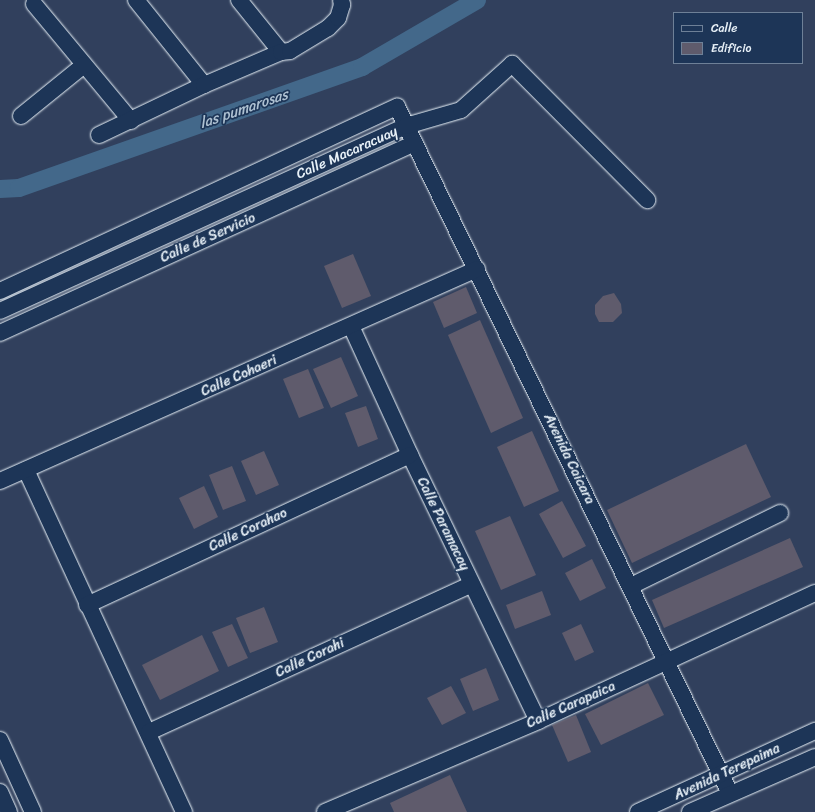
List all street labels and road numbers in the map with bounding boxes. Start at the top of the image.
street label: Calle Macaracuay [294,123,400,183]
street label: Calle de Servicio [158,209,258,267]
street label: Calle Cohaeri [199,352,279,400]
street label: Avenida Caicara [540,411,598,507]
street label: Calle Paramacay [413,475,473,573]
street label: Calle Corahao [206,504,290,556]
street label: Calle Corahi [273,635,347,681]
street label: Calle Carapaica [524,678,618,732]
street label: Avenida Terepaima [671,740,783,804]

